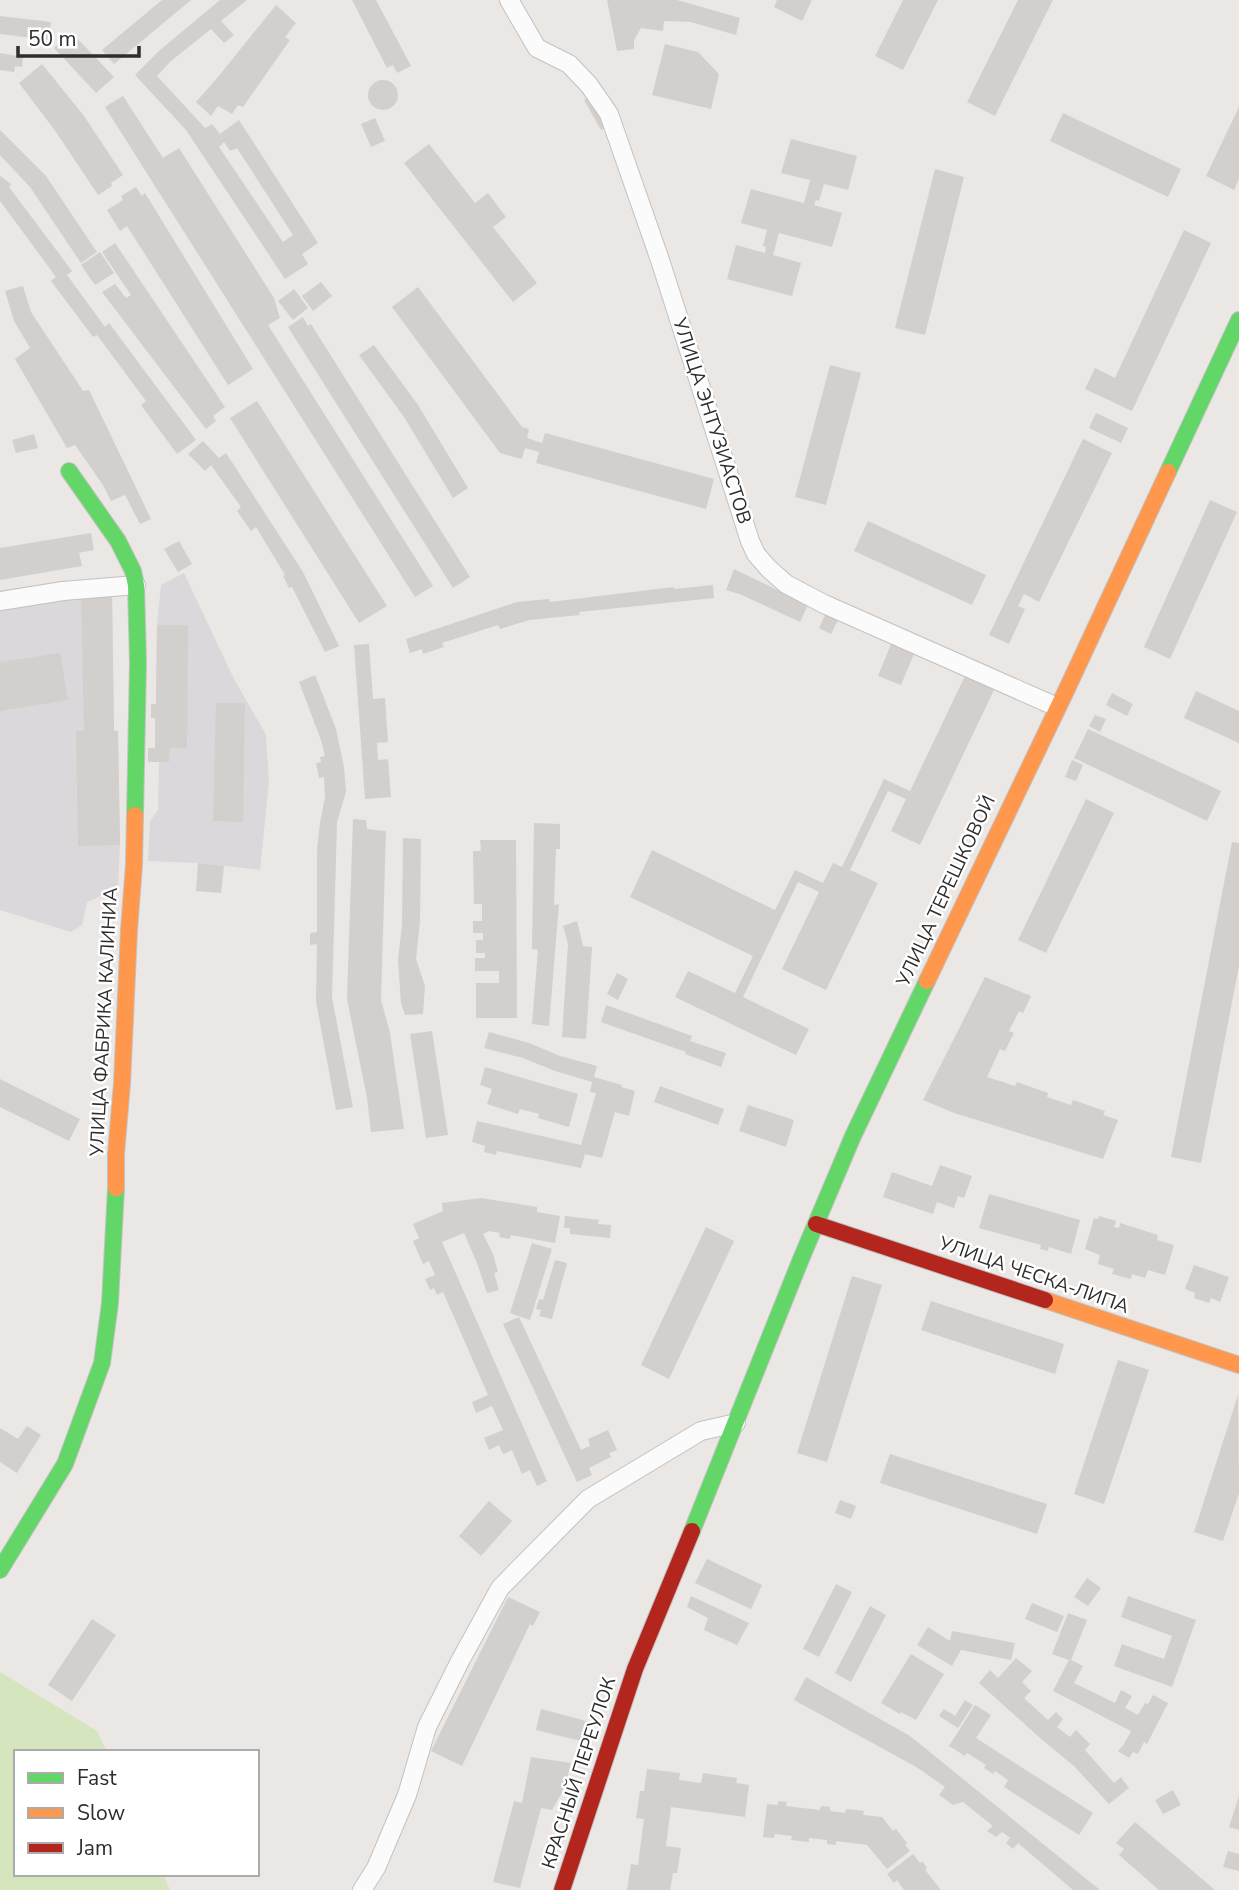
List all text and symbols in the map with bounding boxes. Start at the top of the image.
scale bar [18,14,138,58]
text: 50 m [28,25,77,53]
street label: УЛИЦА ЭНТУЗИАСТОВ [666,314,758,527]
street label: УЛИЦА ТЕРЕШКОВОЙ [890,791,1002,992]
street label: УЛИЦА ФАБРИКА КАЛИНИА [84,887,124,1158]
street label: УЛИЦА ЧЕСКА-ЛИПА [935,1230,1133,1320]
street label: КРАСНЫЙ ПЕРЕУЛОК [536,1674,622,1872]
legend [14,1750,259,1876]
text: Fast [77,1764,117,1792]
text: Slow [77,1799,126,1827]
text: Jam [76,1834,113,1862]

